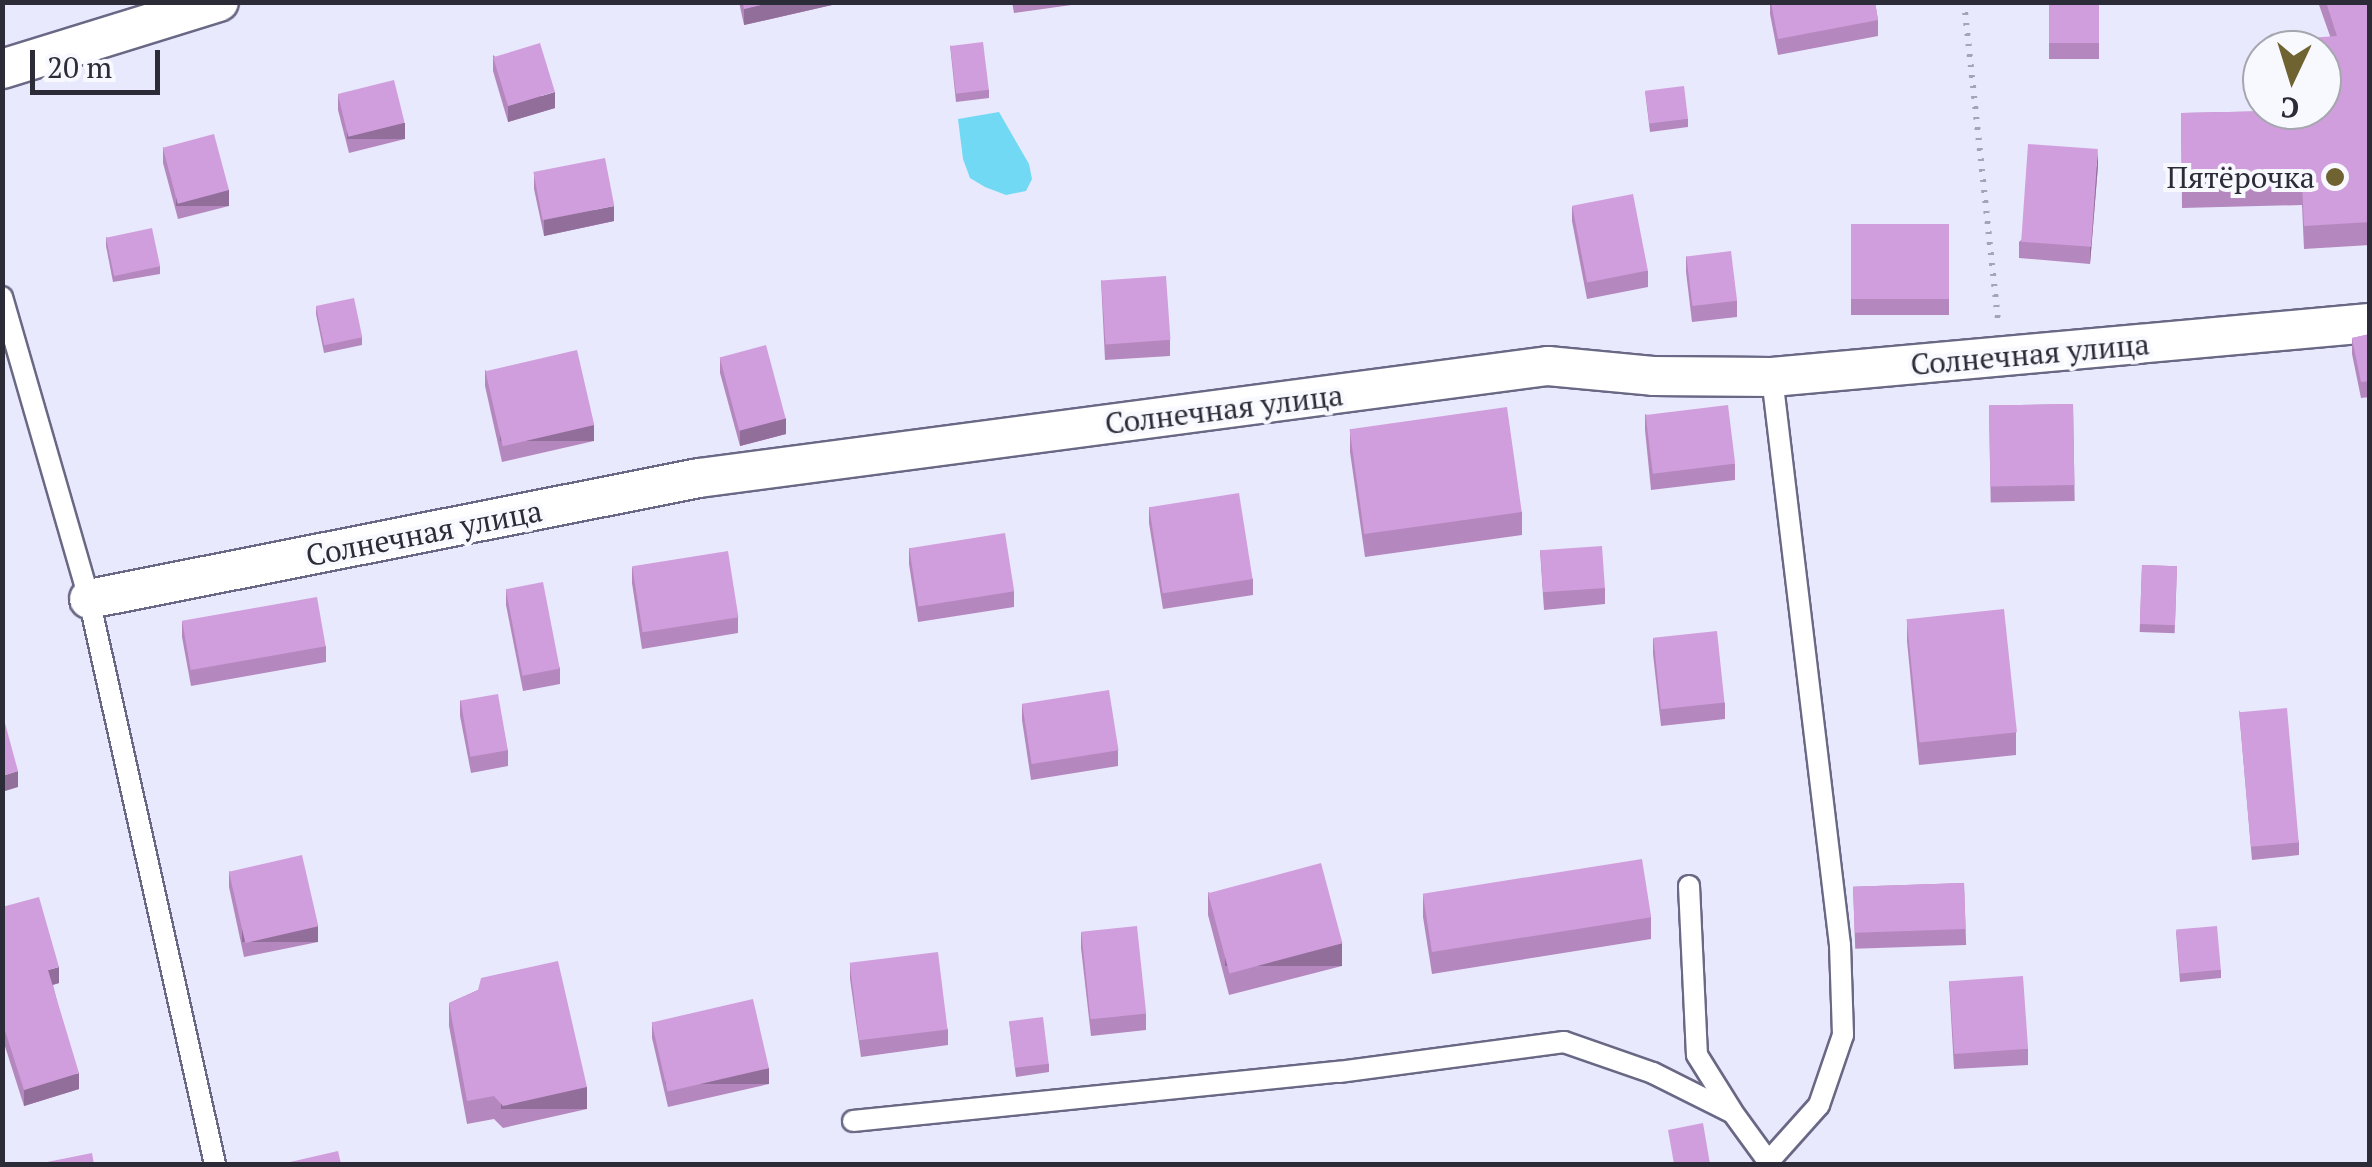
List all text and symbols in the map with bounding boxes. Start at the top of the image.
scale bar [35,30,165,92]
north arrow [2242,30,2342,130]
text: 20 m [47,47,112,87]
text: С [2280,89,2300,128]
place label: Пятёрочка [2166,159,2315,195]
marker: Пятёрочка [2324,166,2346,188]
street label: Солнечная улица [1909,326,2151,382]
street label: Солнечная улица [1103,377,1345,441]
street label: Солнечная улица [303,492,545,574]

